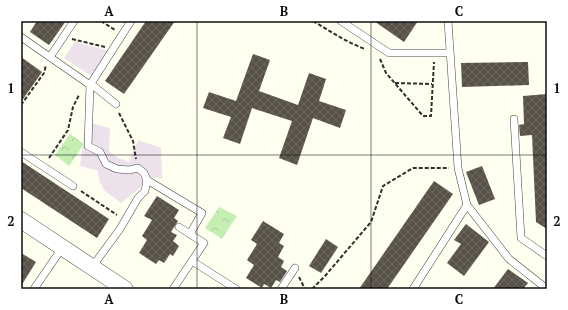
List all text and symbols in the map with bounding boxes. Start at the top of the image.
text: A [104,2,114,20]
text: B [280,2,288,20]
text: C [455,2,463,20]
text: 1 [7,79,15,97]
text: 1 [553,79,561,97]
text: 2 [7,212,15,230]
text: 2 [553,212,561,230]
text: A [104,290,114,308]
text: B [280,290,288,308]
text: C [455,290,463,308]

